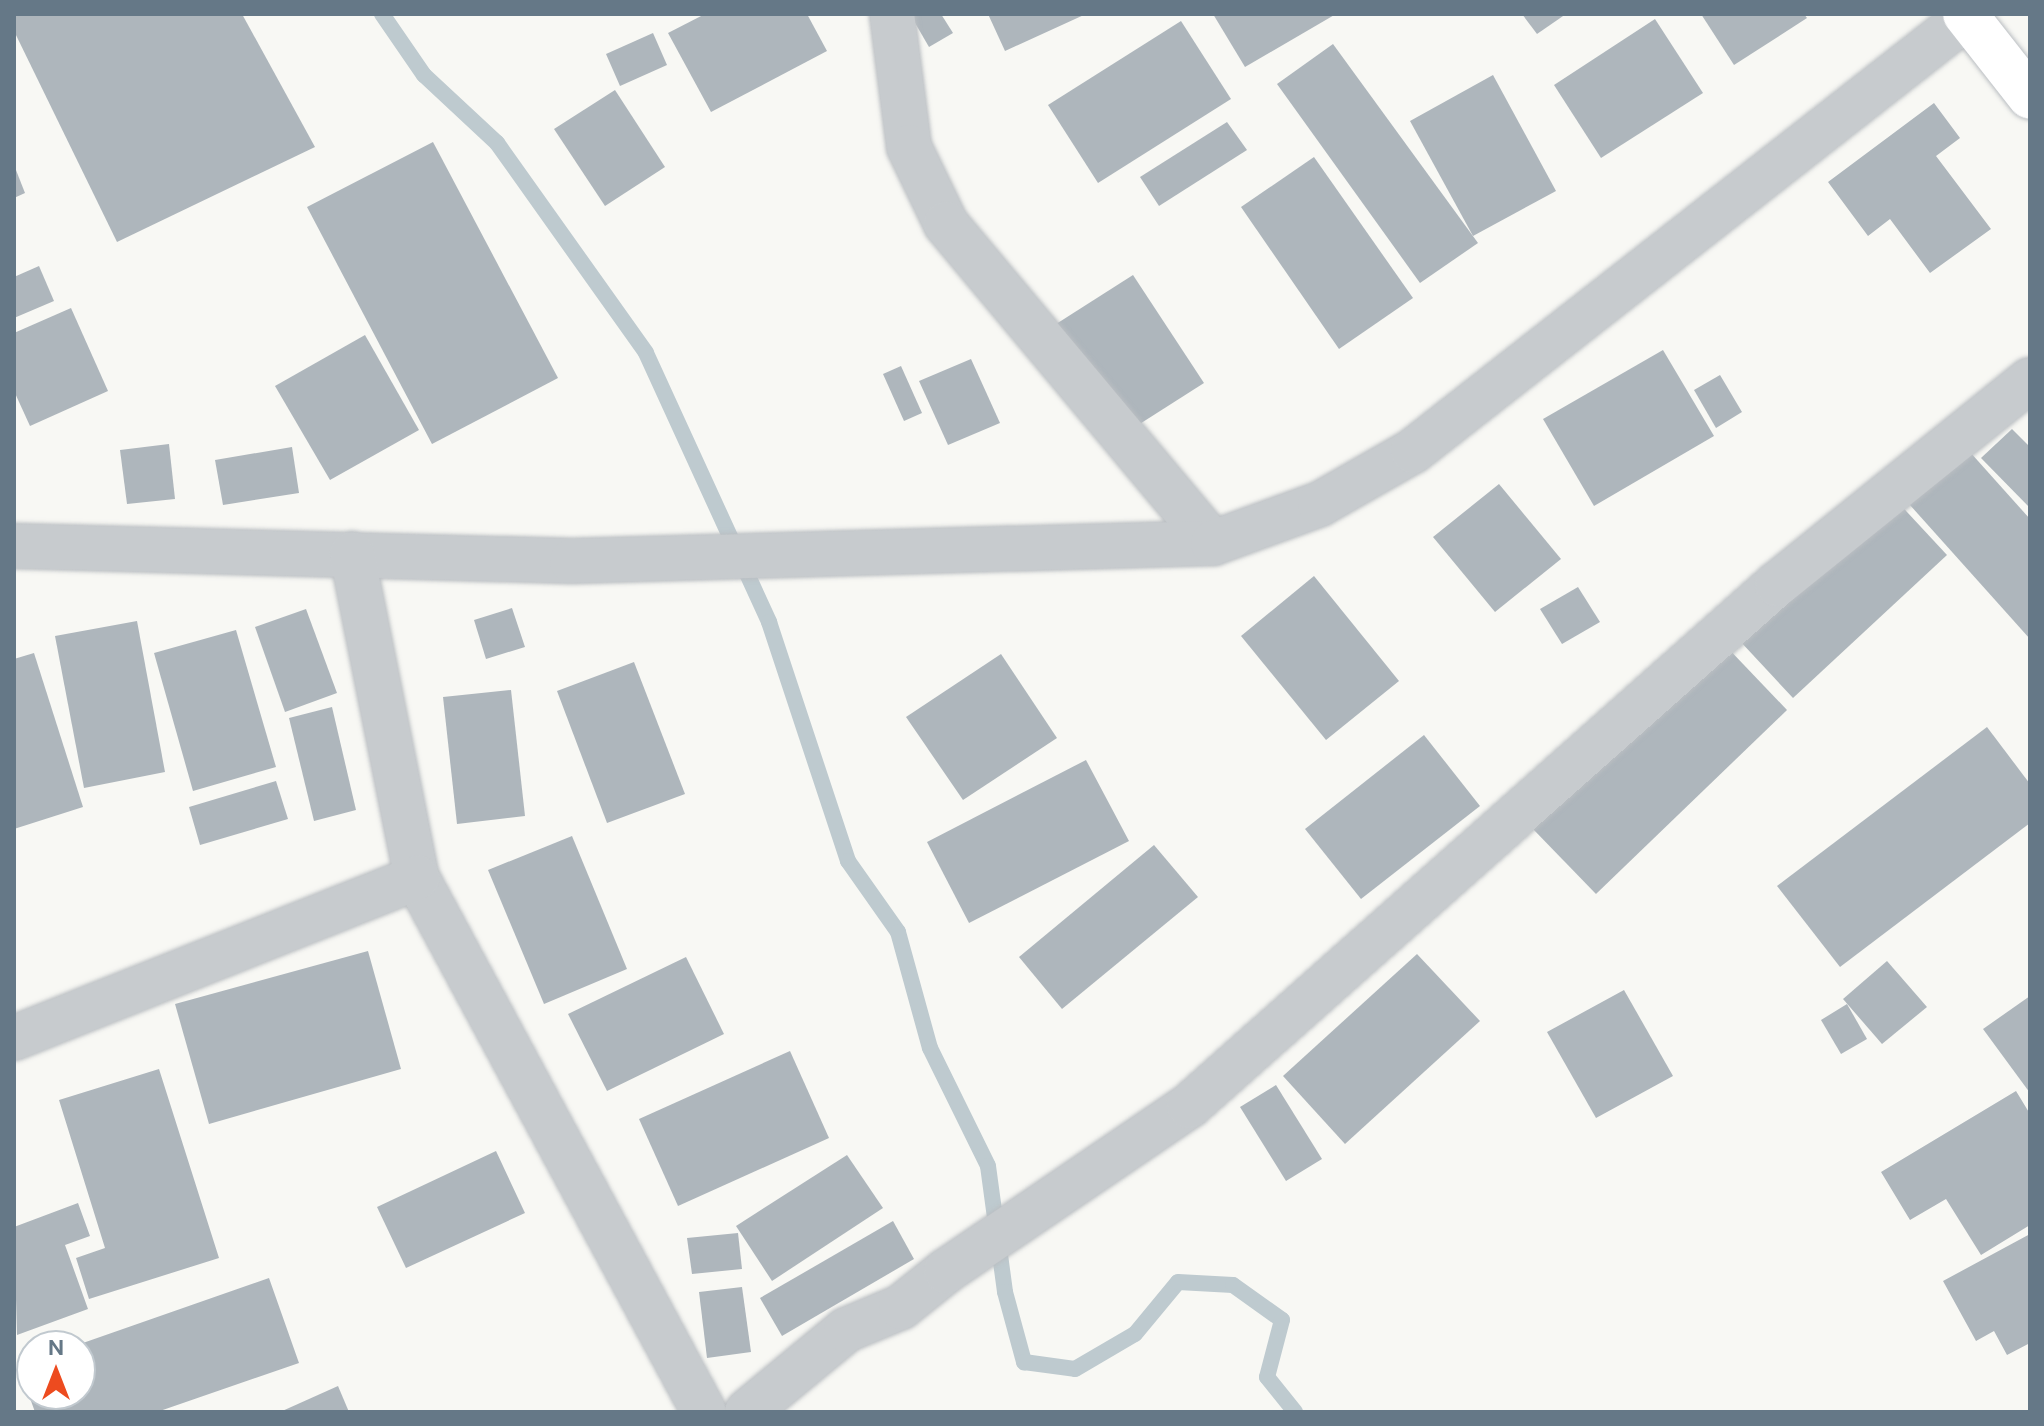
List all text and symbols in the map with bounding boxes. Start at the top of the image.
north arrow [16,1330,96,1410]
text: N [48,1333,64,1362]

